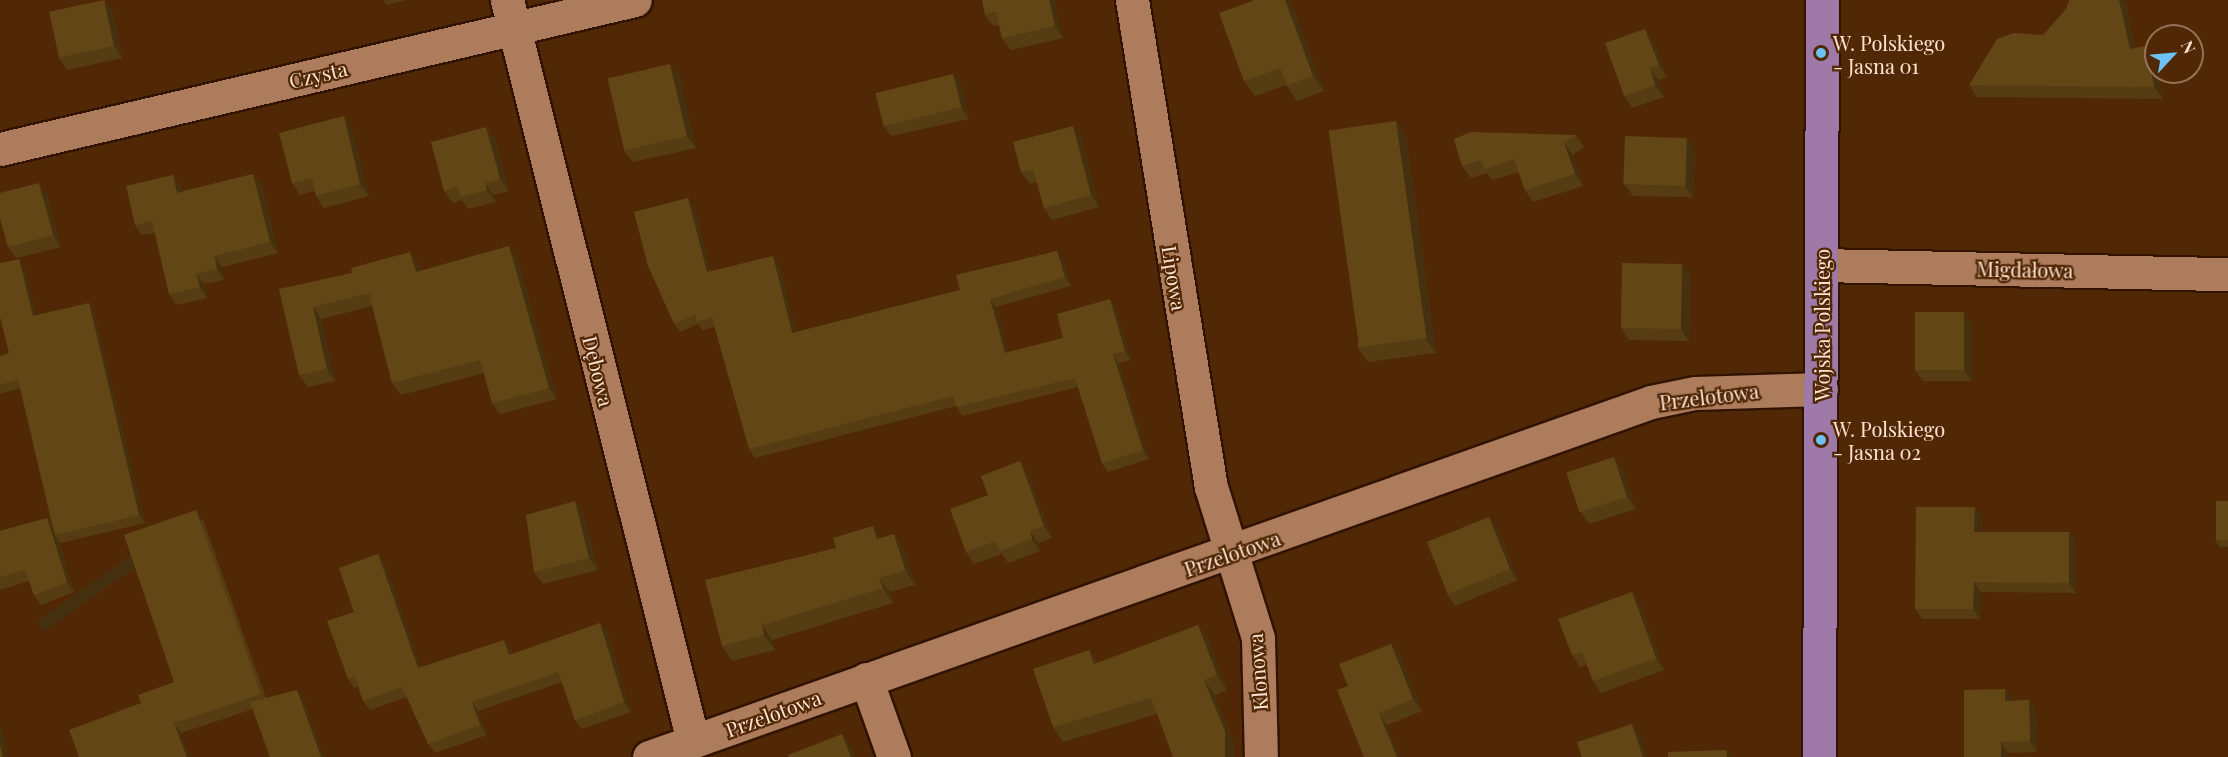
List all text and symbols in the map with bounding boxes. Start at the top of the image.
north arrow [2144,24,2204,84]
place label: W. Polskiego - Jasna 01 [1833,30,1945,77]
text: N [2177,37,2201,57]
marker: W. Polskiego - Jasna 01 [1814,46,1828,60]
street label: Czysta [286,56,350,92]
street label: Lipowa [1158,244,1192,312]
street label: Wojska Polskiego [1809,249,1833,401]
street label: Migdałowa [1976,256,2074,282]
street label: Dębowa [579,333,619,409]
street label: Przelotowa [1658,378,1760,414]
place label: W. Polskiego - Jasna 02 [1833,416,1945,463]
marker: W. Polskiego - Jasna 02 [1814,433,1828,447]
street label: Przelotowa [1181,525,1283,581]
street label: Klonowa [1242,632,1272,712]
street label: Przelotowa [722,685,824,741]

